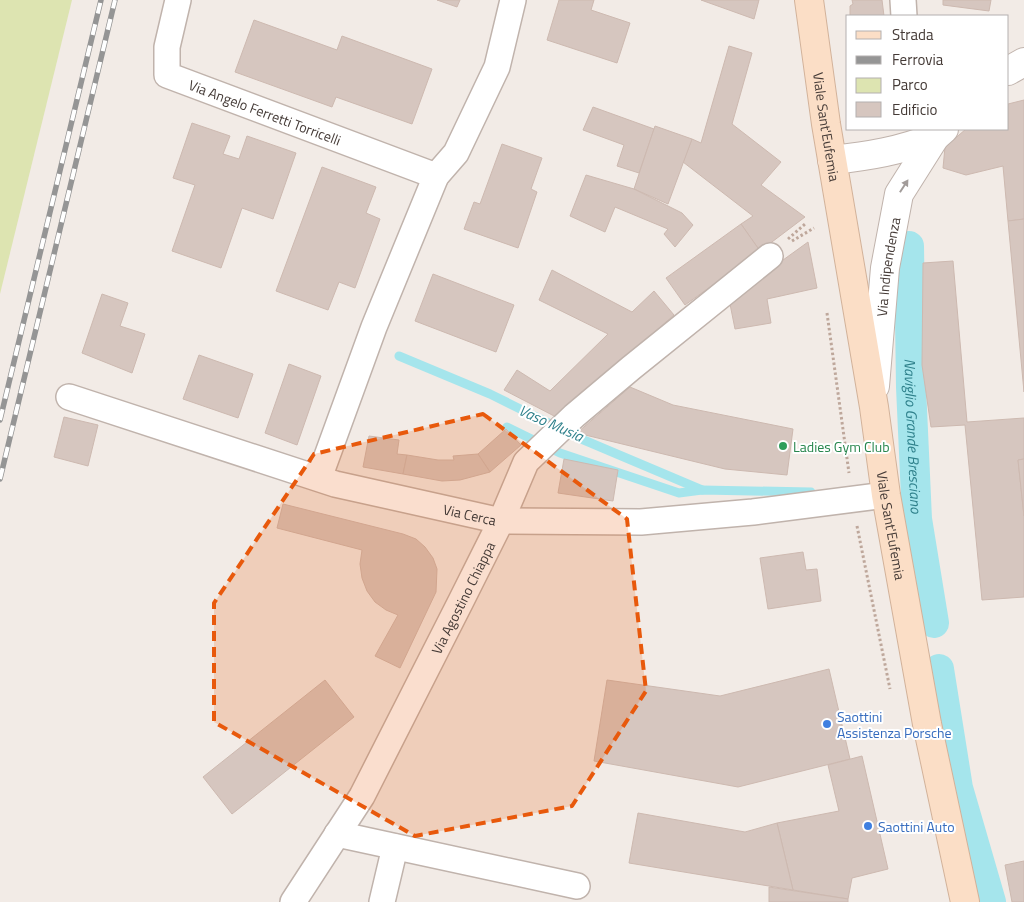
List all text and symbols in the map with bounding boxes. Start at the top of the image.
legend [846,15,1009,130]
text: Strada [892,23,934,46]
text: Ferrovia [892,48,944,71]
street label: Viale Sant'Eufemia [809,71,846,183]
text: Parco [892,73,928,96]
street label: Via Angelo Ferretti Torricelli [186,74,344,150]
text: Edificio [892,98,937,121]
one-way arrow [899,179,908,193]
street label: Via Indipendenza [870,215,905,317]
water label: Naviglio Grande Bresciano [899,358,928,514]
water label: Vaso Musia [515,399,588,448]
place label: Ladies Gym Club [793,436,890,457]
marker: Ladies Gym Club [777,440,789,452]
street label: Viale Sant'Eufemia [872,470,911,582]
street label: Via Cerca [441,498,498,530]
street label: Via Agostino Chiappa [425,538,500,658]
place label: Saottini Assistenza Porsche [837,706,952,743]
marker: Saottini Assistenza Porsche [821,718,833,730]
place label: Saottini Auto [878,816,955,837]
marker: Saottini Auto [862,820,874,832]

